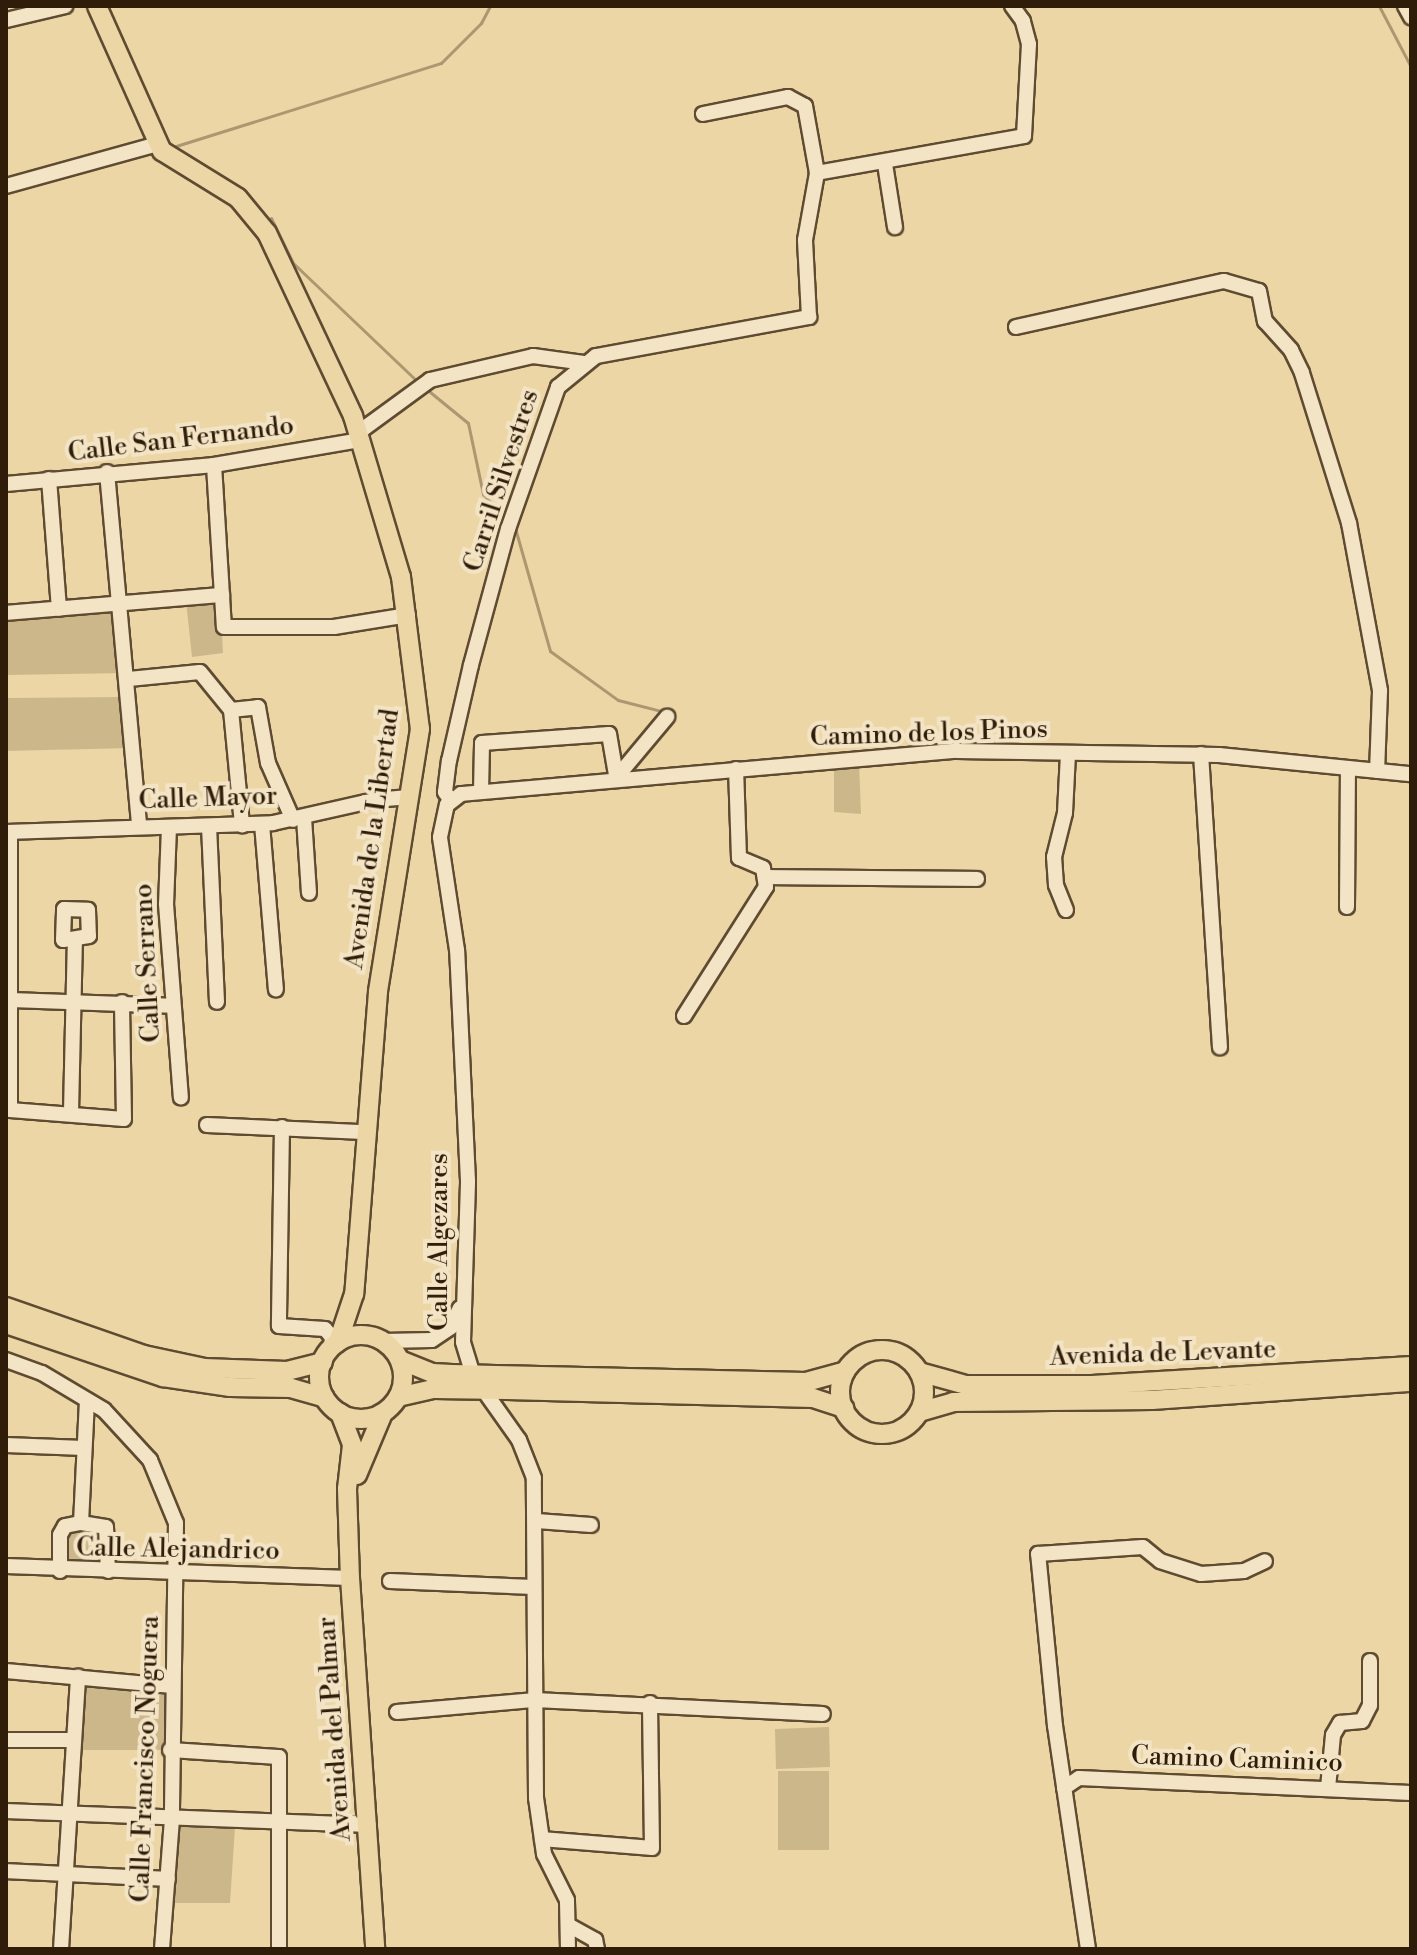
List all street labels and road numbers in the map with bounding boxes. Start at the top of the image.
street label: Carril Silvestres [458,386,546,576]
street label: Calle San Fernando [66,411,296,469]
street label: Avenida de la Libertad [339,707,407,971]
street label: Camino de los Pinos [810,714,1048,754]
street label: Calle Mayor [138,781,278,817]
street label: Calle Serrano [128,883,168,1043]
street label: Calle Algezares [424,1153,456,1331]
street label: Avenida de Levante [1049,1334,1277,1374]
street label: Calle Alejandrico [76,1533,280,1567]
street label: Calle Francisco Noguera [125,1615,167,1903]
street label: Avenida del Palmar [312,1616,358,1842]
street label: Camino Caminico [1131,1741,1343,1779]

